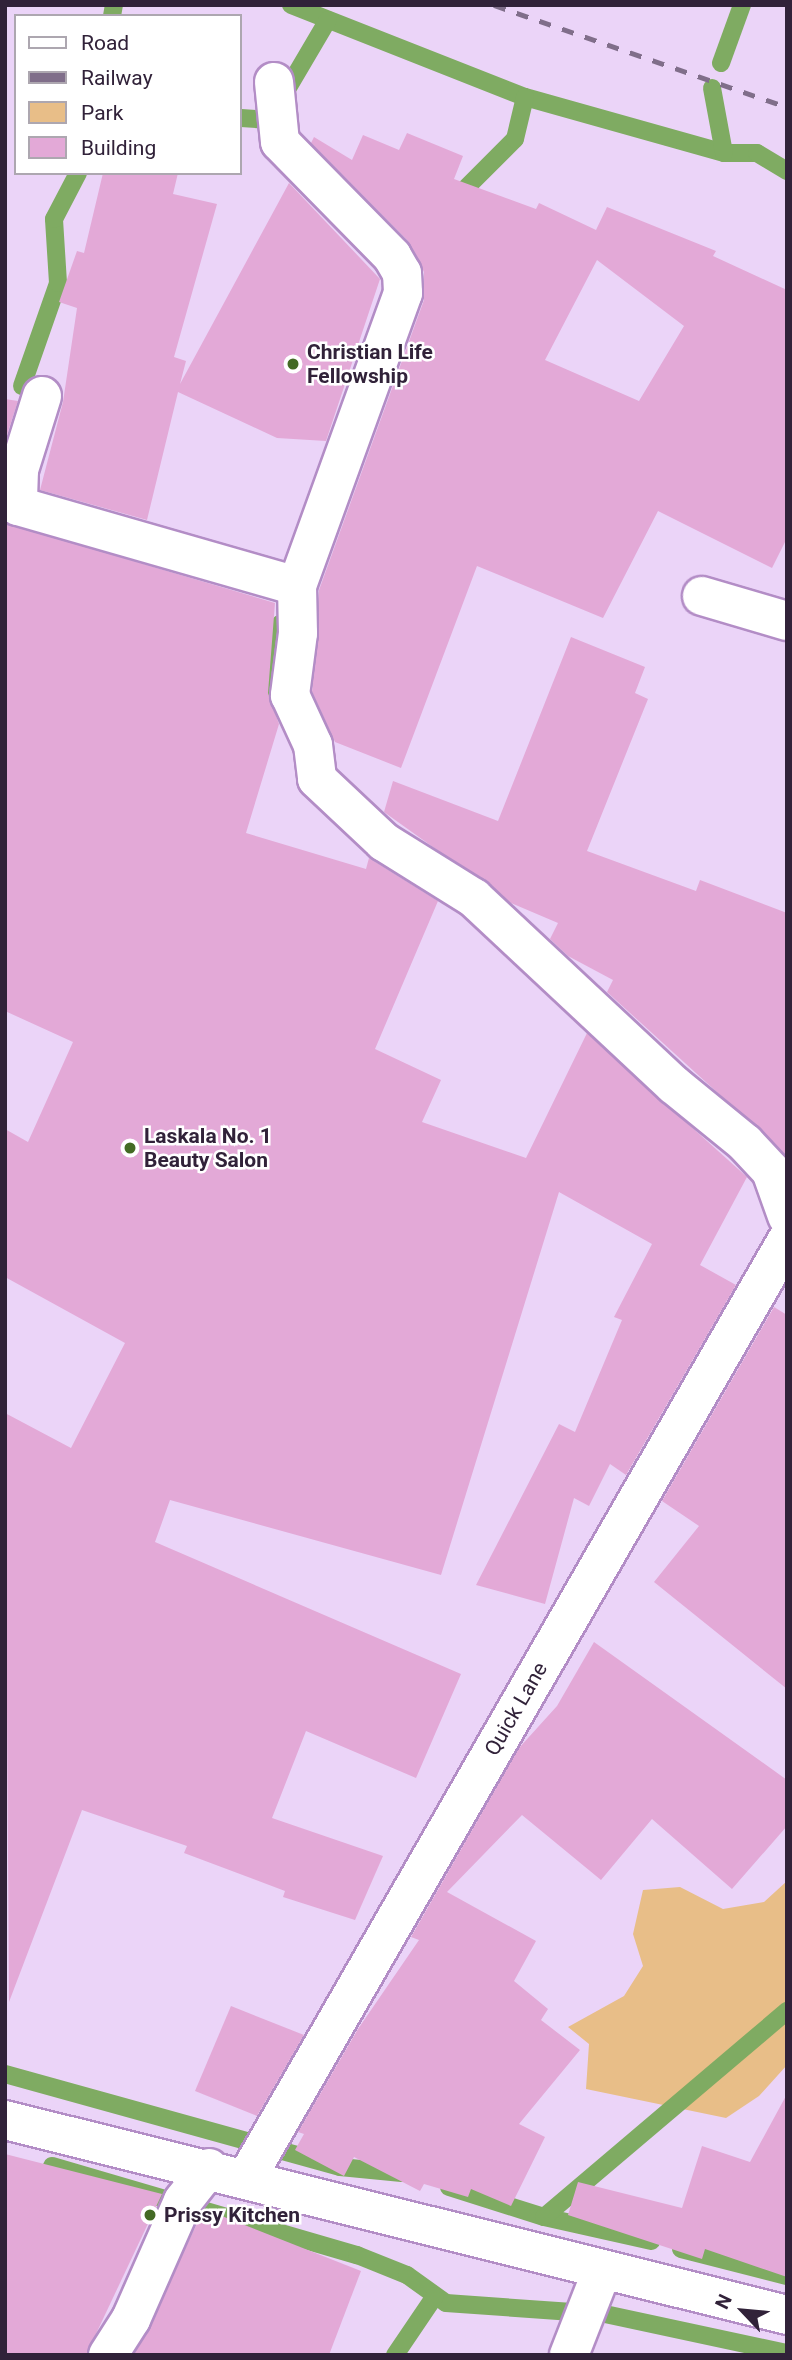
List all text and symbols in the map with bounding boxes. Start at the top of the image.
legend [14,14,242,175]
text: Road [81,31,129,55]
text: Railway [81,66,153,90]
text: Park [81,101,123,125]
text: Building [81,136,156,160]
place label: Christian Life Fellowship [307,339,433,389]
marker: Christian Life Fellowship [285,356,301,372]
place label: Laskala No. 1 Beauty Salon [144,1123,272,1173]
marker: Laskala No. 1 Beauty Salon [122,1140,138,1156]
street label: Quick Lane [479,1658,553,1760]
place label: Prissy Kitchen [164,2202,300,2228]
marker: Prissy Kitchen [142,2207,158,2223]
north arrow [708,2276,778,2346]
text: N [710,2291,737,2313]

